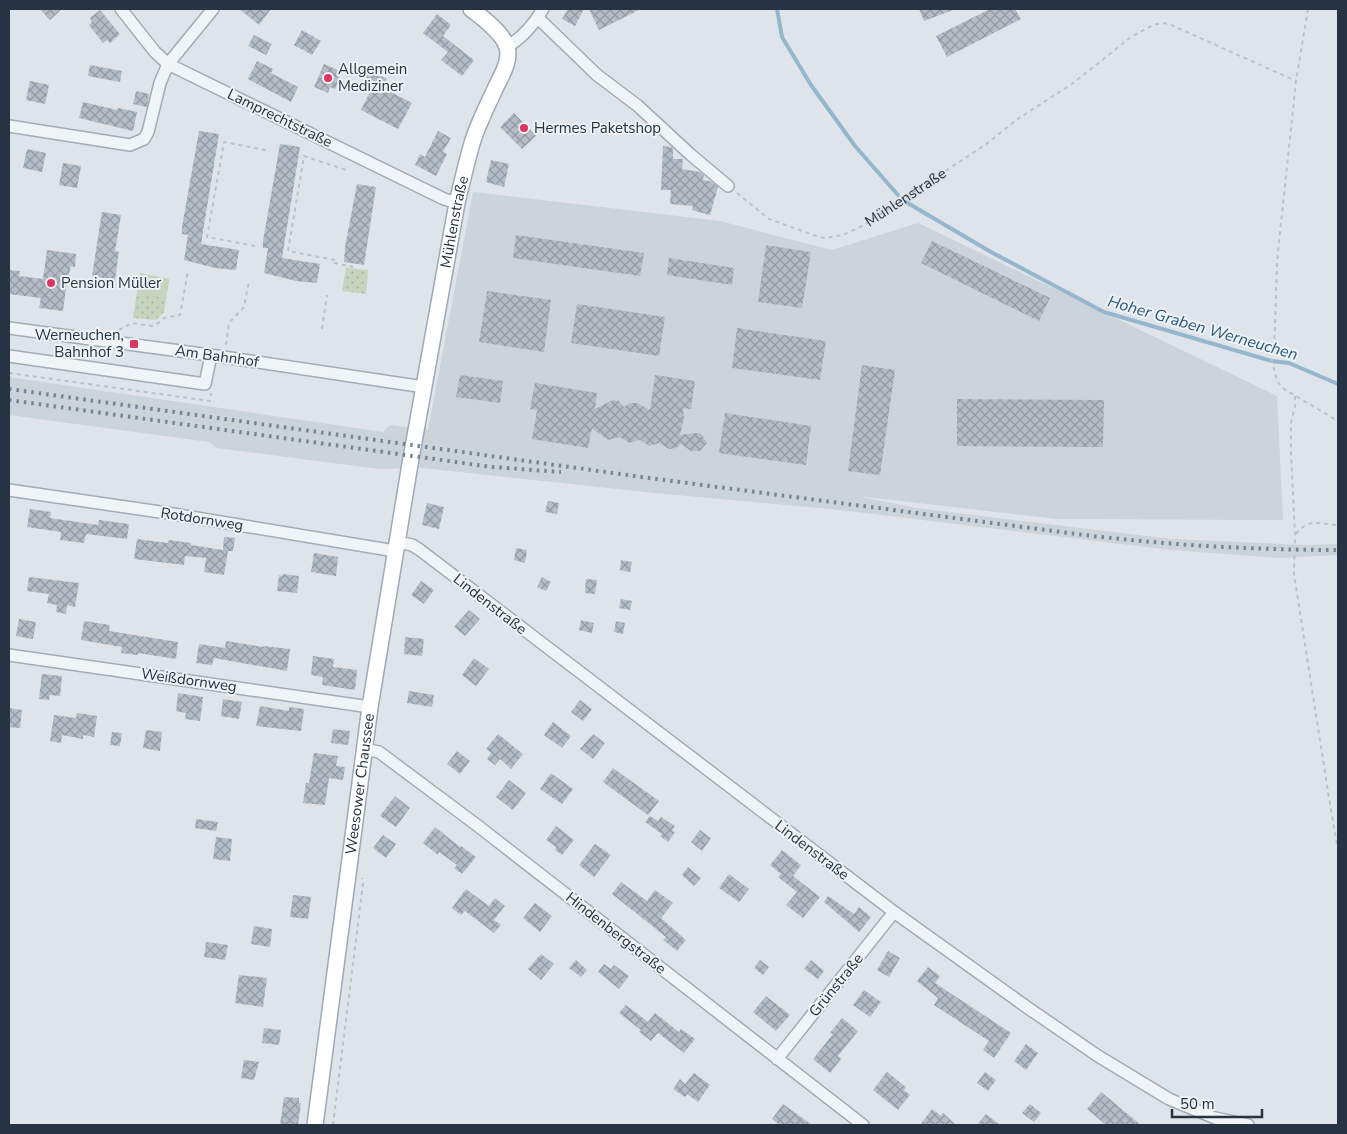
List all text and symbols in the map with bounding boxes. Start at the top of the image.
place label: Allgemein Mediziner [338,59,407,96]
marker: Allgemein Mediziner [322,72,334,84]
street label: Lamprechtstraße [224,84,336,152]
place label: Hermes Paketshop [534,118,661,138]
marker: Hermes Paketshop [518,122,530,134]
street label: Mühlenstraße [861,163,950,231]
street label: Mühlenstraße [435,174,473,270]
place label: Pension Müller [61,273,162,293]
marker: Pension Müller [45,277,57,289]
water label: Hoher Graben Werneuchen [1105,290,1300,366]
place label: Werneuchen, Bahnhof 3 [35,325,124,362]
marker: Werneuchen, Bahnhof 3 [128,338,140,350]
street label: Am Bahnhof [174,340,261,372]
street label: Rotdornweg [159,503,245,535]
street label: Lindenstraße [449,569,531,639]
street label: Weißdornweg [140,663,238,697]
street label: Weesower Chaussee [341,712,379,856]
street label: Lindenstraße [771,815,853,885]
street label: Hindenbergstraße [562,887,670,979]
street label: Grünstraße [804,949,868,1021]
scale bar [1172,1086,1262,1118]
text: 50 m [1180,1094,1215,1114]

